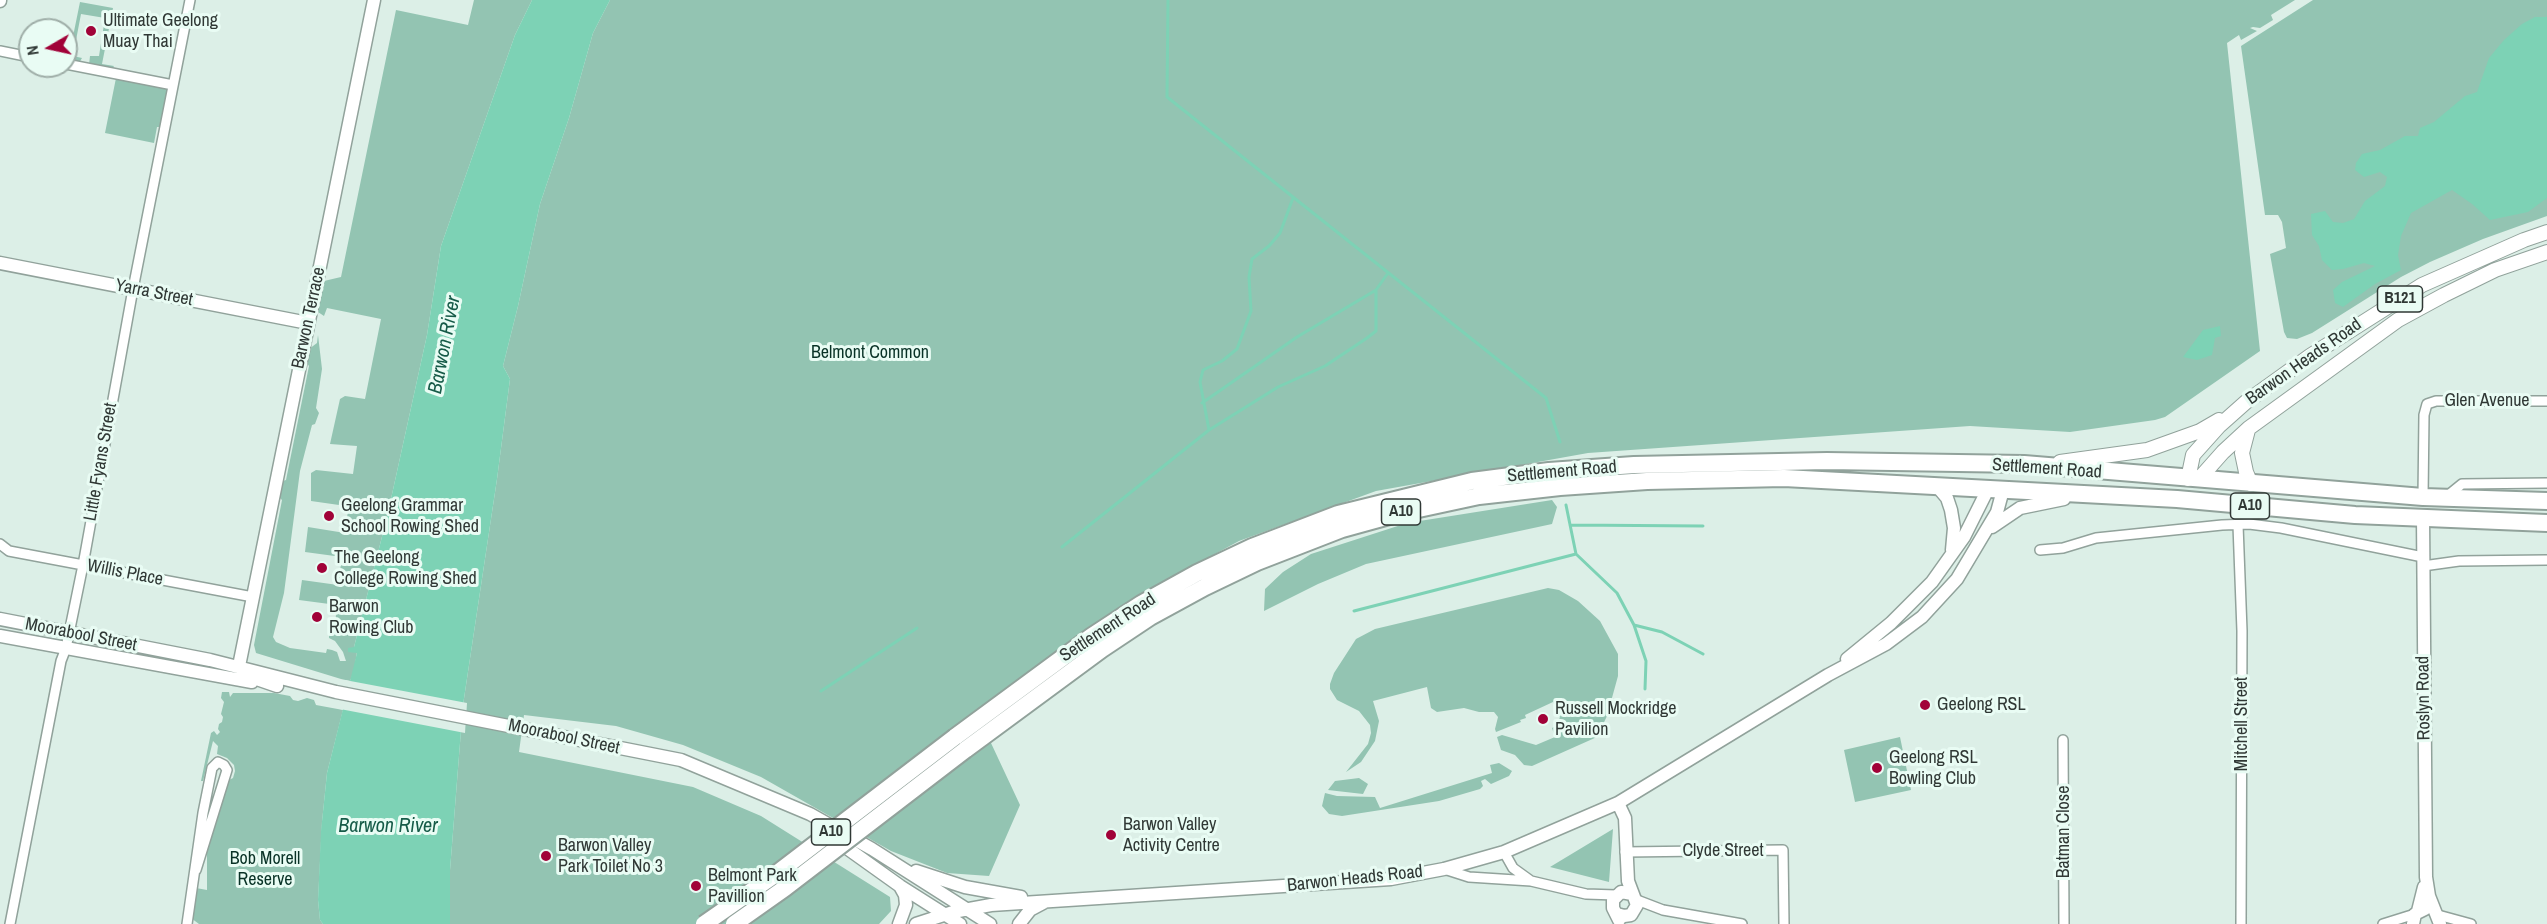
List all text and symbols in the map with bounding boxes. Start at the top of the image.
place label: Ultimate Geelong Muay Thai [103,10,218,52]
north arrow [18,18,78,78]
marker: Ultimate Geelong Muay Thai [84,24,98,38]
text: N [21,44,44,57]
street label: Barwon Terrace [288,265,330,371]
street label: Yarra Street [113,275,195,311]
road number: B121 [2378,286,2422,312]
water label: Barwon River [424,294,466,396]
street label: Barwon Heads Road [2242,314,2366,410]
park label: Belmont Common [811,342,929,364]
street label: Glen Avenue [2444,390,2530,412]
street label: Little Fyans Street [80,401,122,523]
street label: Settlement Road [1991,454,2103,484]
street label: Settlement Road [1506,456,1618,488]
road number: A10 [2230,493,2270,519]
place label: Geelong Grammar School Rowing Shed [341,495,479,538]
road number: A10 [1382,499,1420,525]
marker: Geelong Grammar School Rowing Shed [322,509,336,523]
place label: The Geelong College Rowing Shed [334,547,477,590]
street label: Willis Place [85,555,165,591]
marker: The Geelong College Rowing Shed [315,561,329,575]
street label: Settlement Road [1056,589,1160,667]
place label: Barwon Rowing Club [329,596,413,638]
marker: Barwon Rowing Club [310,610,324,624]
street label: Moorabool Street [23,614,139,656]
street label: Roslyn Road [2412,656,2436,740]
street label: Mitchell Street [2231,677,2253,771]
place label: Geelong RSL [1937,694,2026,716]
place label: Russell Mockridge Pavilion [1555,698,1676,740]
marker: Geelong RSL [1918,698,1932,712]
marker: Russell Mockridge Pavilion [1536,712,1550,726]
street label: Moorabool Street [506,715,622,759]
place label: Geelong RSL Bowling Club [1889,747,1978,789]
marker: Geelong RSL Bowling Club [1870,761,1884,775]
street label: Batman Close [2053,786,2075,878]
place label: Barwon Valley Activity Centre [1123,814,1220,856]
water label: Barwon River [338,815,438,839]
road number: A10 [812,819,850,845]
marker: Barwon Valley Activity Centre [1104,828,1118,842]
place label: Barwon Valley Park Toilet No 3 [558,835,663,878]
street label: Clyde Street [1682,840,1764,862]
park label: Bob Morell Reserve [230,848,300,890]
marker: Barwon Valley Park Toilet No 3 [539,849,553,863]
street label: Barwon Heads Road [1286,861,1424,897]
place label: Belmont Park Pavillion [708,865,797,908]
marker: Belmont Park Pavillion [689,879,703,893]

